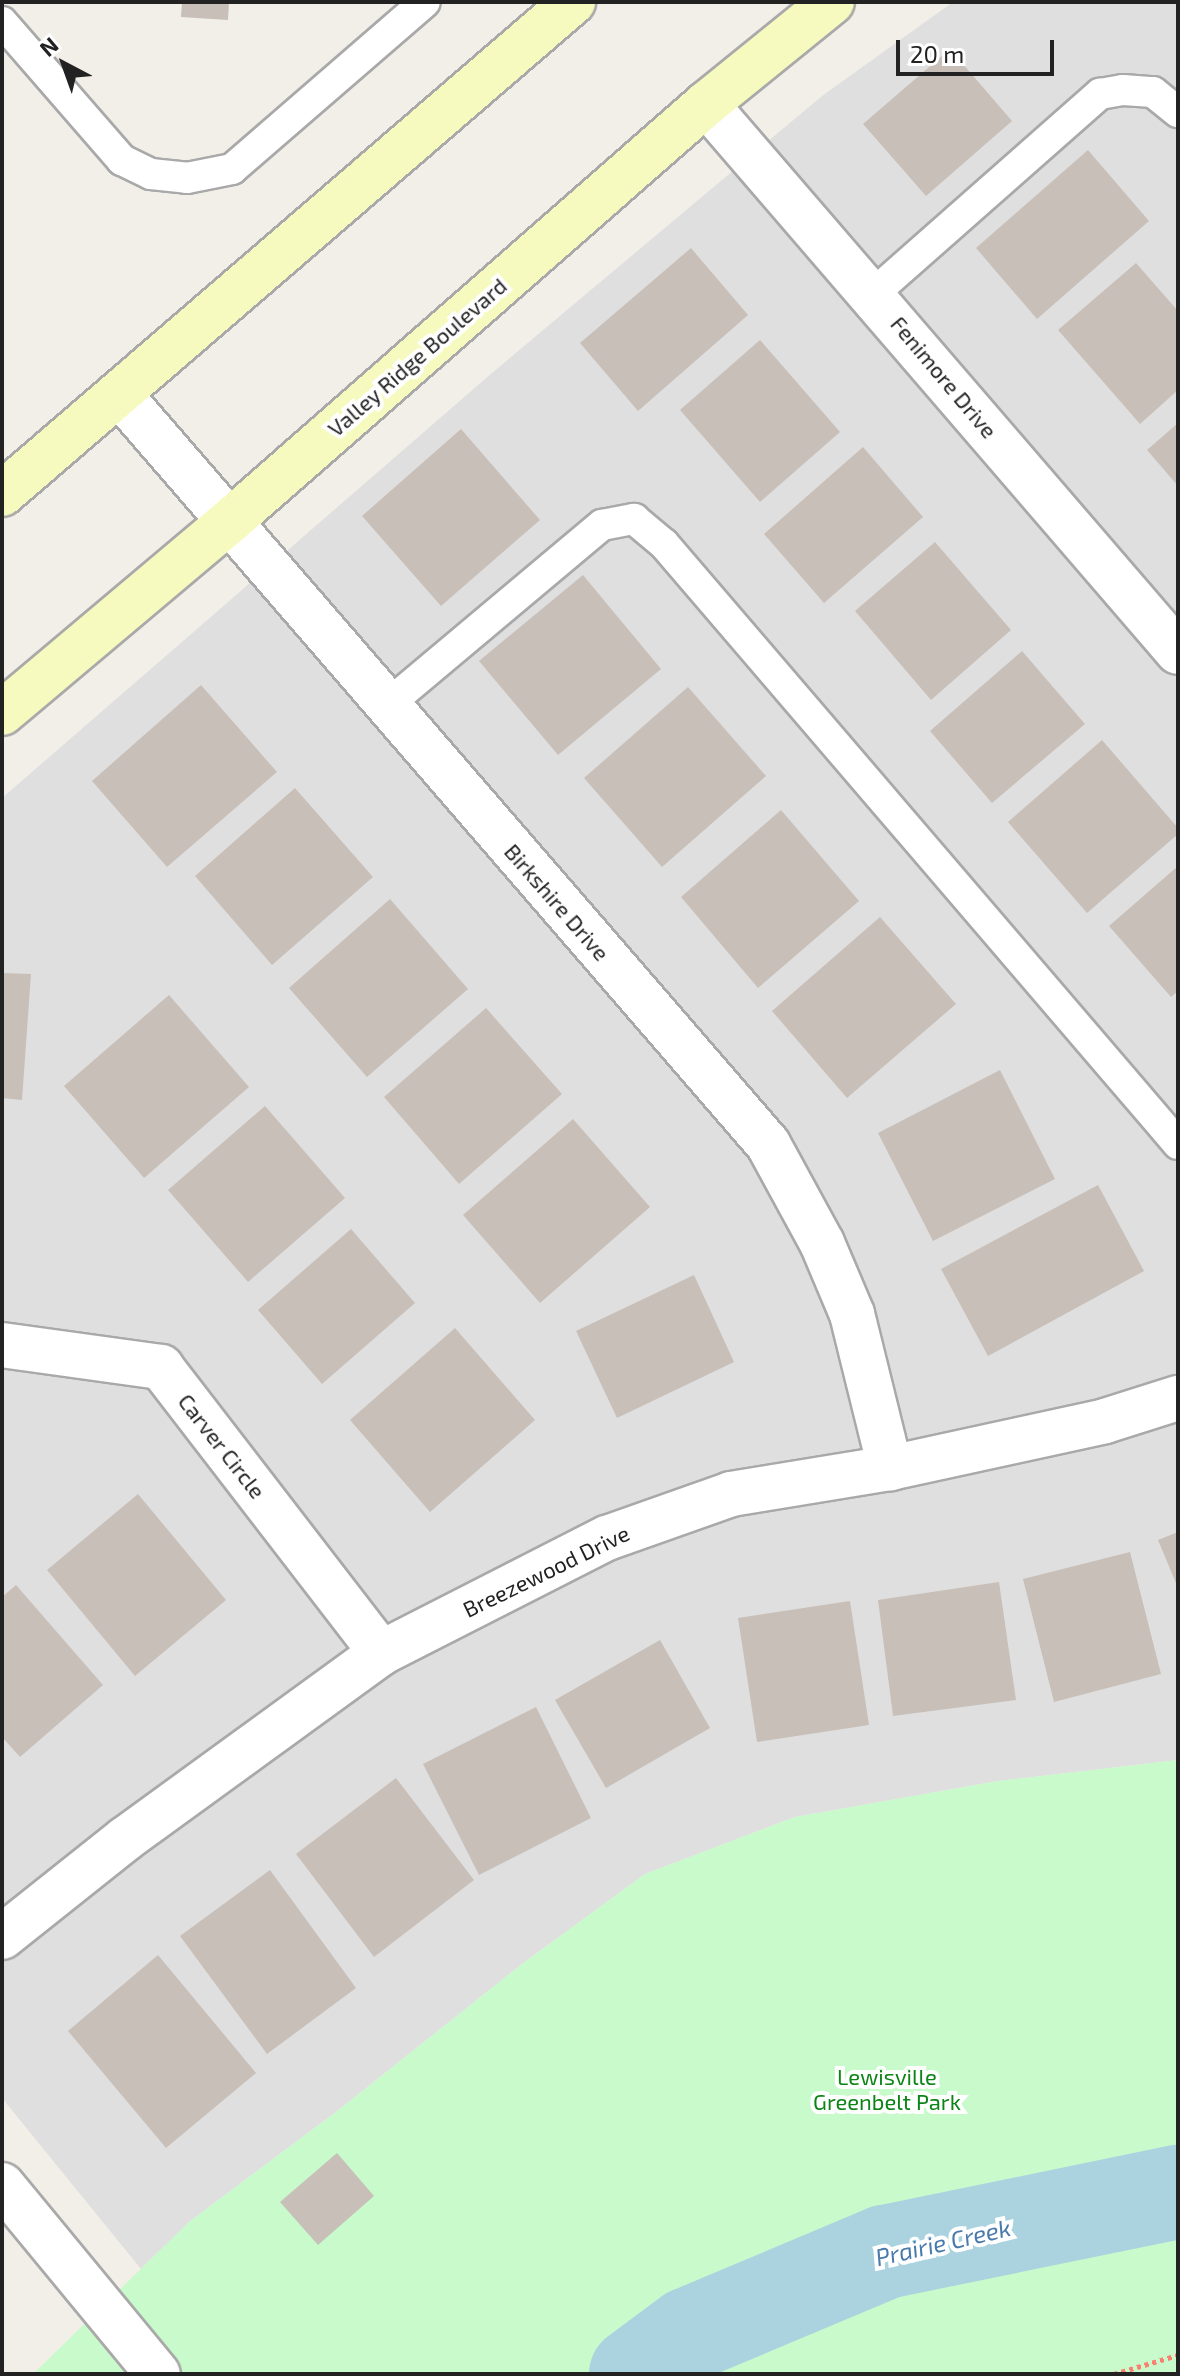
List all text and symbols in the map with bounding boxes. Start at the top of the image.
north arrow [24,24,104,104]
scale bar [900,24,1058,74]
text: N [34,31,63,61]
text: 20 m [910,39,964,68]
street label: Valley Ridge Boulevard [322,272,512,442]
street label: Fenimore Drive [885,311,1003,443]
street label: Birkshire Drive [499,838,615,966]
street label: Carver Circle [173,1388,271,1504]
street label: Breezewood Drive [459,1519,633,1623]
park label: Lewisville Greenbelt Park [813,2063,961,2114]
water label: Prairie Creek [873,2212,1013,2272]

